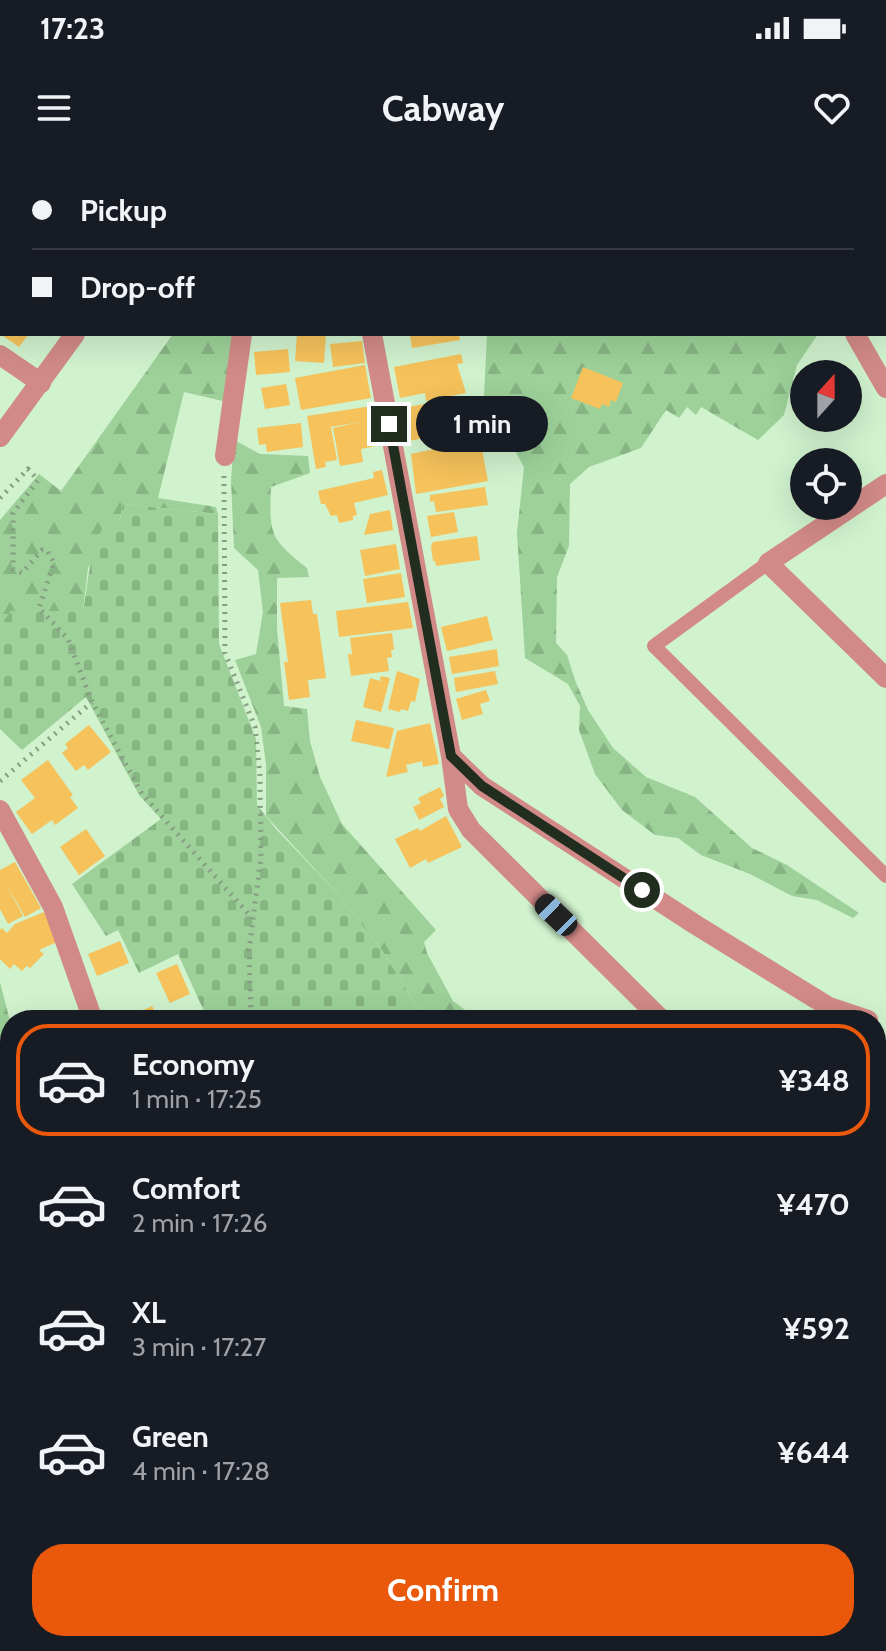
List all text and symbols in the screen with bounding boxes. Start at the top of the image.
text: 17:23 [40,10,105,47]
icon: menu [32,86,76,130]
text: Cabway [382,86,504,130]
icon: heart [810,86,854,130]
text: Pickup [80,192,167,229]
text: Drop-off [80,269,195,306]
north arrow [790,360,862,432]
map controls [790,360,862,520]
callout: 1 min [417,396,549,452]
route end [371,406,407,442]
text: 1 min [453,408,511,440]
button: locate [790,448,862,520]
route start [624,872,660,908]
car [530,890,582,940]
icon: car [36,1044,108,1116]
text: Economy [132,1046,255,1083]
text: ¥348 [779,1062,850,1099]
text: 1 min · 17:25 [132,1083,262,1115]
icon: car [36,1168,108,1240]
text: Comfort [132,1170,240,1207]
text: ¥470 [777,1186,850,1223]
text: 2 min · 17:26 [132,1207,268,1239]
icon: car [36,1292,108,1364]
text: XL [132,1294,166,1331]
text: ¥592 [783,1310,850,1347]
text: 3 min · 17:27 [132,1331,266,1363]
icon: car [36,1416,108,1488]
text: Green [132,1418,209,1455]
text: ¥644 [778,1434,850,1471]
text: 4 min · 17:28 [132,1455,270,1487]
button: Confirm [32,1544,854,1636]

